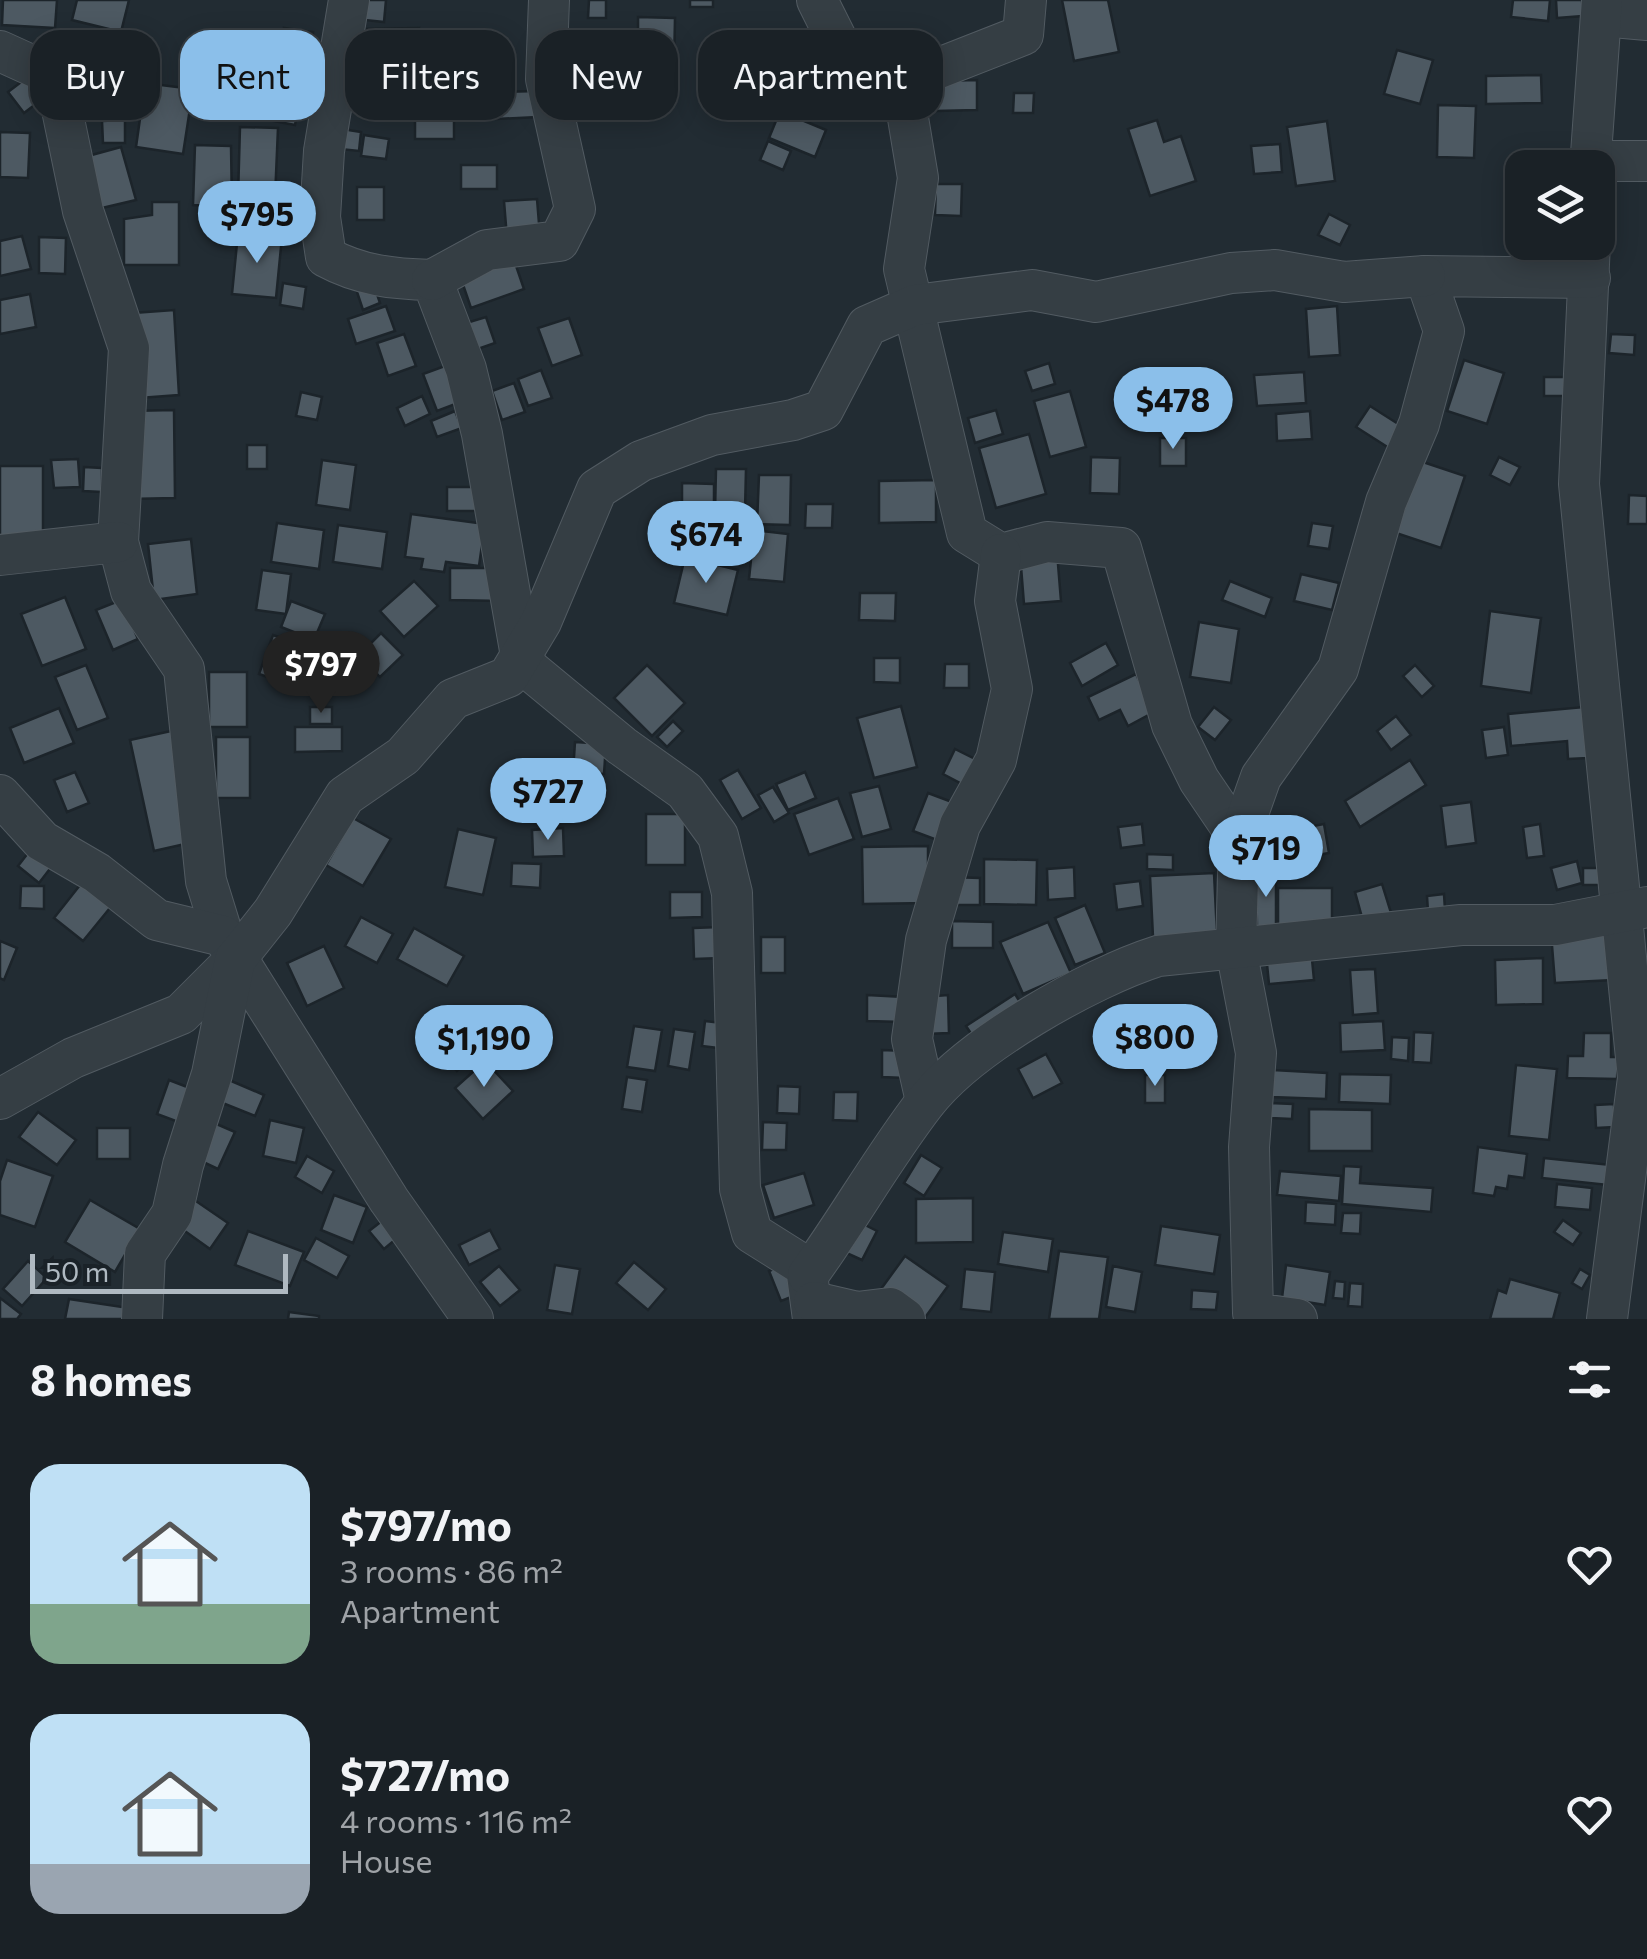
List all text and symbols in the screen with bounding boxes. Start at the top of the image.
chip: Buy [30,30,160,120]
chip: Rent [180,30,325,120]
chip: Filters [345,30,515,120]
chip: New [535,30,678,120]
chip: Apartment [698,30,943,120]
map controls [1505,150,1615,260]
button: layers [1505,150,1615,260]
pin: $795 [198,181,316,266]
text: $795 [220,193,294,233]
pin: $478 [1114,367,1232,452]
text: $478 [1136,379,1210,419]
pin: $674 [647,501,765,586]
text: $674 [669,513,743,553]
pin: $797 [262,631,380,716]
text: $797 [285,643,357,683]
pin: $727 [489,758,607,843]
text: $727 [512,770,584,810]
pin: $719 [1207,815,1325,900]
text: $719 [1231,827,1301,867]
pin: $800 [1096,1004,1214,1089]
pin: $1,190 [403,1005,565,1090]
text: $800 [1115,1016,1195,1056]
text: $1,190 [437,1017,531,1057]
scale bar [30,1249,288,1294]
text: 50 m [45,1254,109,1288]
icon: filters [1562,1352,1617,1407]
text: 8 homes [30,1353,192,1405]
text: $797/mo [340,1498,512,1550]
icon: home [110,1504,230,1624]
icon: heart [1562,1537,1617,1592]
text: 3 rooms · 86 m² [340,1550,563,1590]
text: Apartment [340,1590,500,1630]
text: $727/mo [340,1748,510,1800]
icon: home [110,1754,230,1874]
icon: heart [1562,1787,1617,1842]
text: 4 rooms · 116 m² [340,1800,572,1840]
text: House [340,1840,432,1880]

